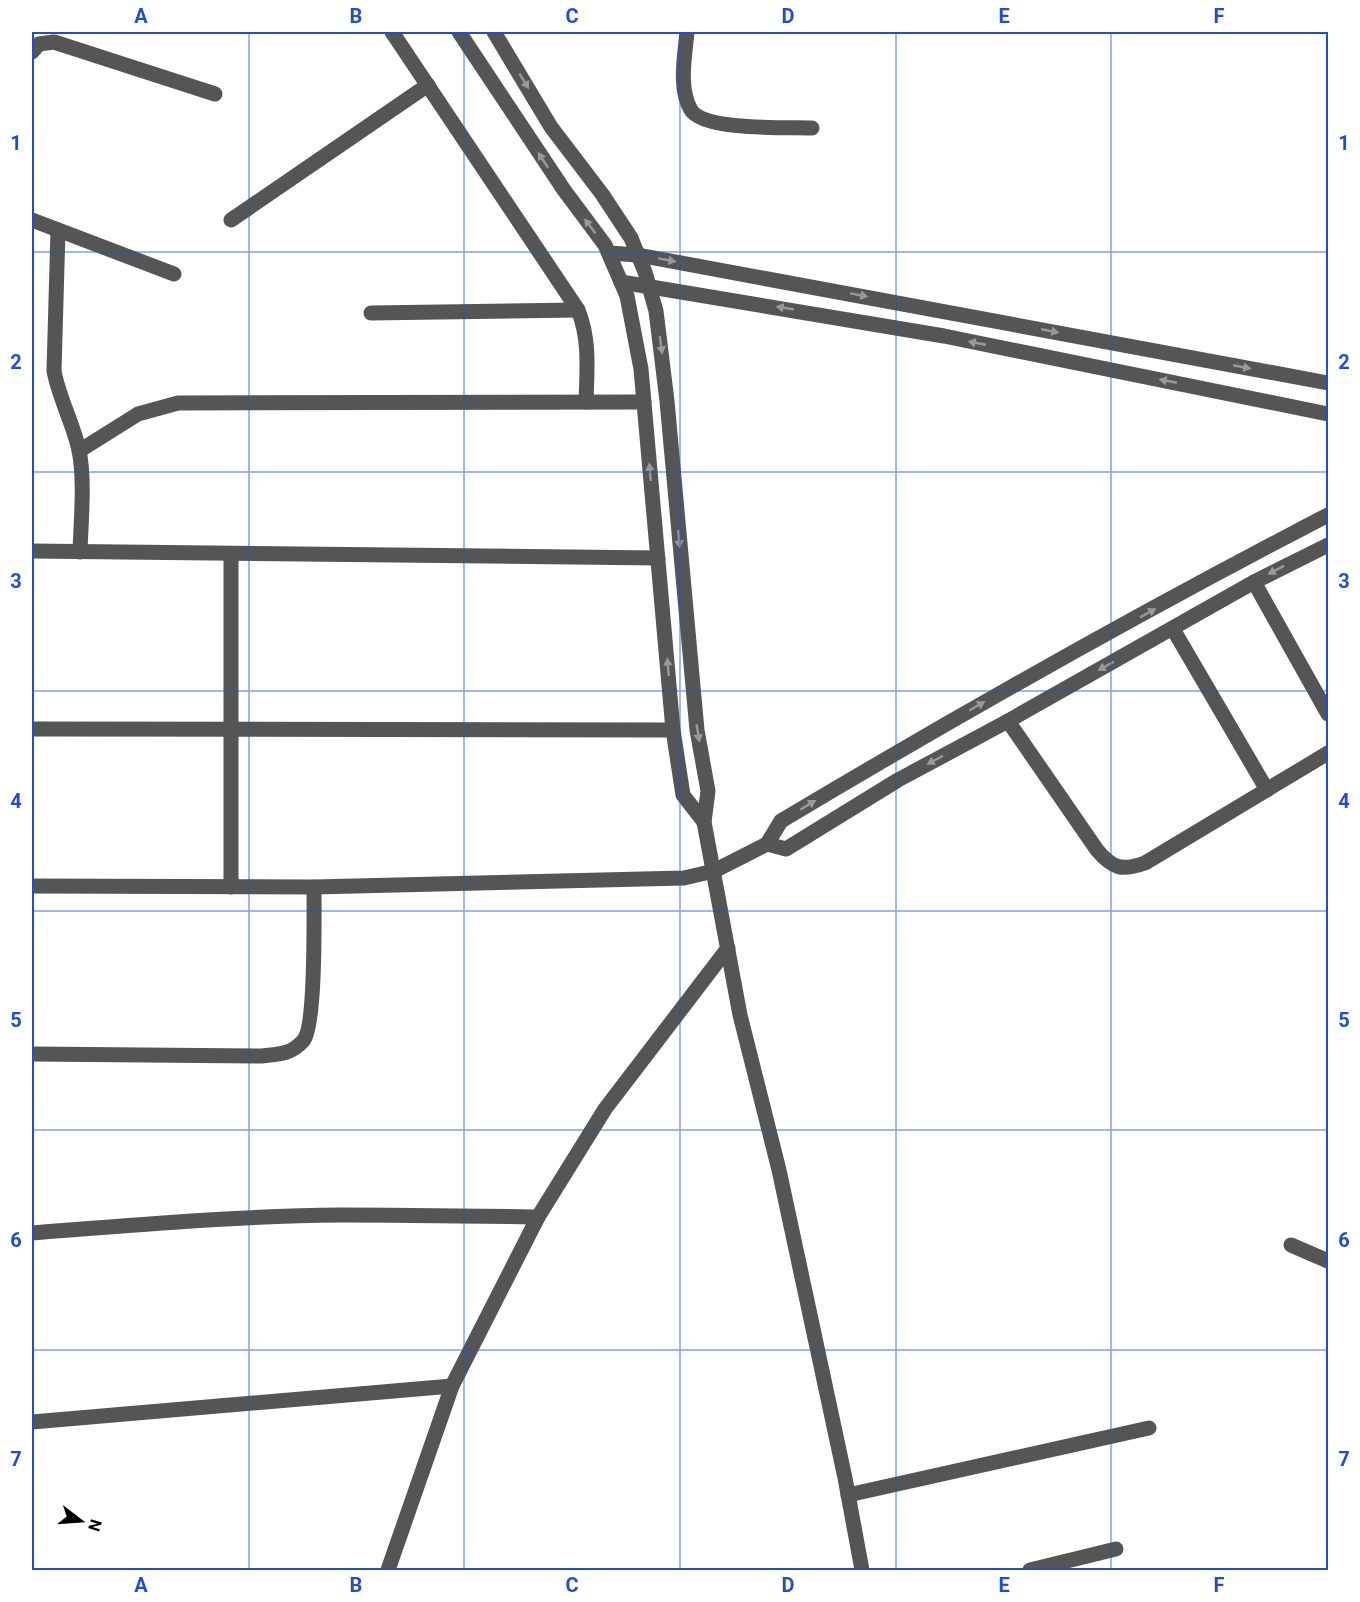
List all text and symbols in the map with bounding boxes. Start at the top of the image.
text: A [134,4,148,28]
text: B [350,4,362,28]
text: C [565,4,579,28]
text: D [782,4,795,28]
text: E [998,4,1010,28]
text: F [1214,4,1225,28]
one-way arrow [519,73,530,90]
text: 1 [10,131,22,155]
text: 1 [1338,131,1350,155]
one-way arrow [538,151,549,168]
one-way arrow [585,218,597,233]
one-way arrow [657,256,676,265]
one-way arrow [849,291,868,300]
one-way arrow [776,303,795,312]
one-way arrow [1041,327,1060,336]
one-way arrow [656,335,665,354]
one-way arrow [968,337,987,347]
text: 2 [10,350,22,374]
text: 2 [1338,350,1350,374]
one-way arrow [1233,363,1252,372]
one-way arrow [1159,376,1178,385]
one-way arrow [645,463,655,482]
one-way arrow [674,529,684,548]
one-way arrow [1267,565,1285,575]
text: 3 [10,569,22,593]
text: 3 [1338,569,1350,593]
one-way arrow [1140,608,1157,618]
one-way arrow [663,657,673,676]
one-way arrow [1097,661,1114,671]
one-way arrow [969,701,985,712]
one-way arrow [694,723,703,742]
one-way arrow [927,755,944,765]
text: 4 [10,789,22,813]
text: 4 [1338,789,1350,813]
one-way arrow [800,799,816,810]
text: 5 [10,1008,22,1032]
text: 5 [1338,1008,1350,1032]
text: 6 [10,1228,22,1252]
text: 6 [1338,1228,1350,1252]
text: 7 [10,1447,22,1471]
text: 7 [1338,1447,1350,1471]
north arrow [51,1491,111,1551]
text: N [84,1517,106,1533]
text: A [134,1573,148,1597]
text: B [350,1573,362,1597]
text: C [565,1573,579,1597]
text: D [782,1573,795,1597]
text: E [998,1573,1010,1597]
text: F [1214,1573,1225,1597]

